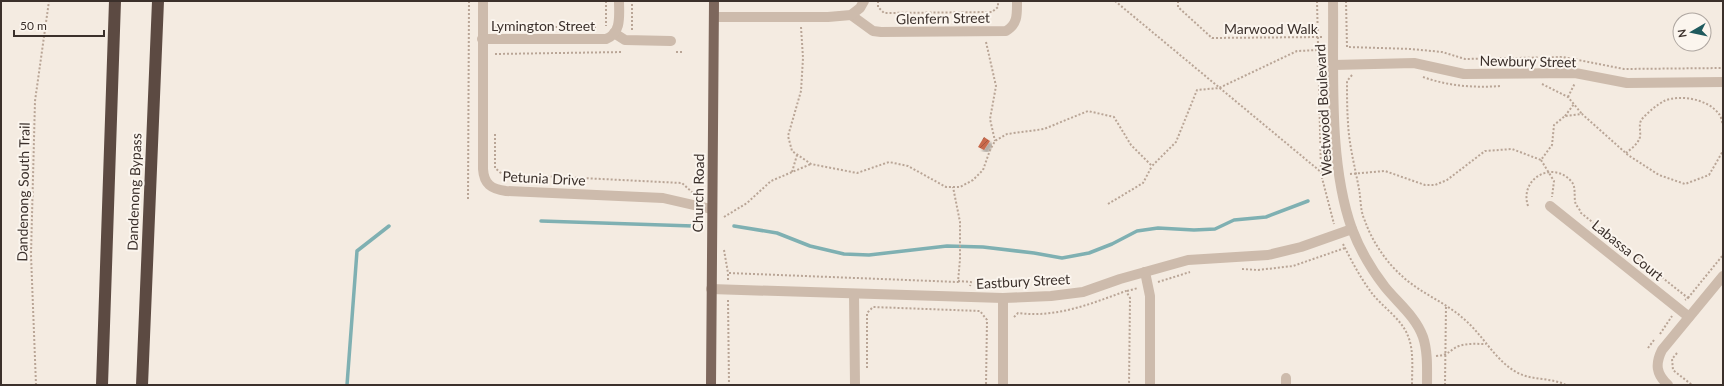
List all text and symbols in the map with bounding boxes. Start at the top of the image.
street label: Glenfern Street [896,9,990,27]
scale bar [14,12,104,38]
north arrow [1672,12,1712,52]
street label: Lymington Street [491,17,595,34]
text: 50 m [20,18,47,33]
street label: Marwood Walk [1224,20,1319,37]
text: N [1675,28,1689,39]
street label: Westwood Boulevard [1311,43,1335,177]
street label: Newbury Street [1479,52,1577,70]
street label: Dandenong South Trail [13,122,33,262]
street label: Dandenong Bypass [123,133,145,251]
street label: Church Road [689,153,707,233]
street label: Petunia Drive [502,167,586,189]
street label: Labassa Court [1589,216,1667,284]
street label: Eastbury Street [976,270,1070,292]

